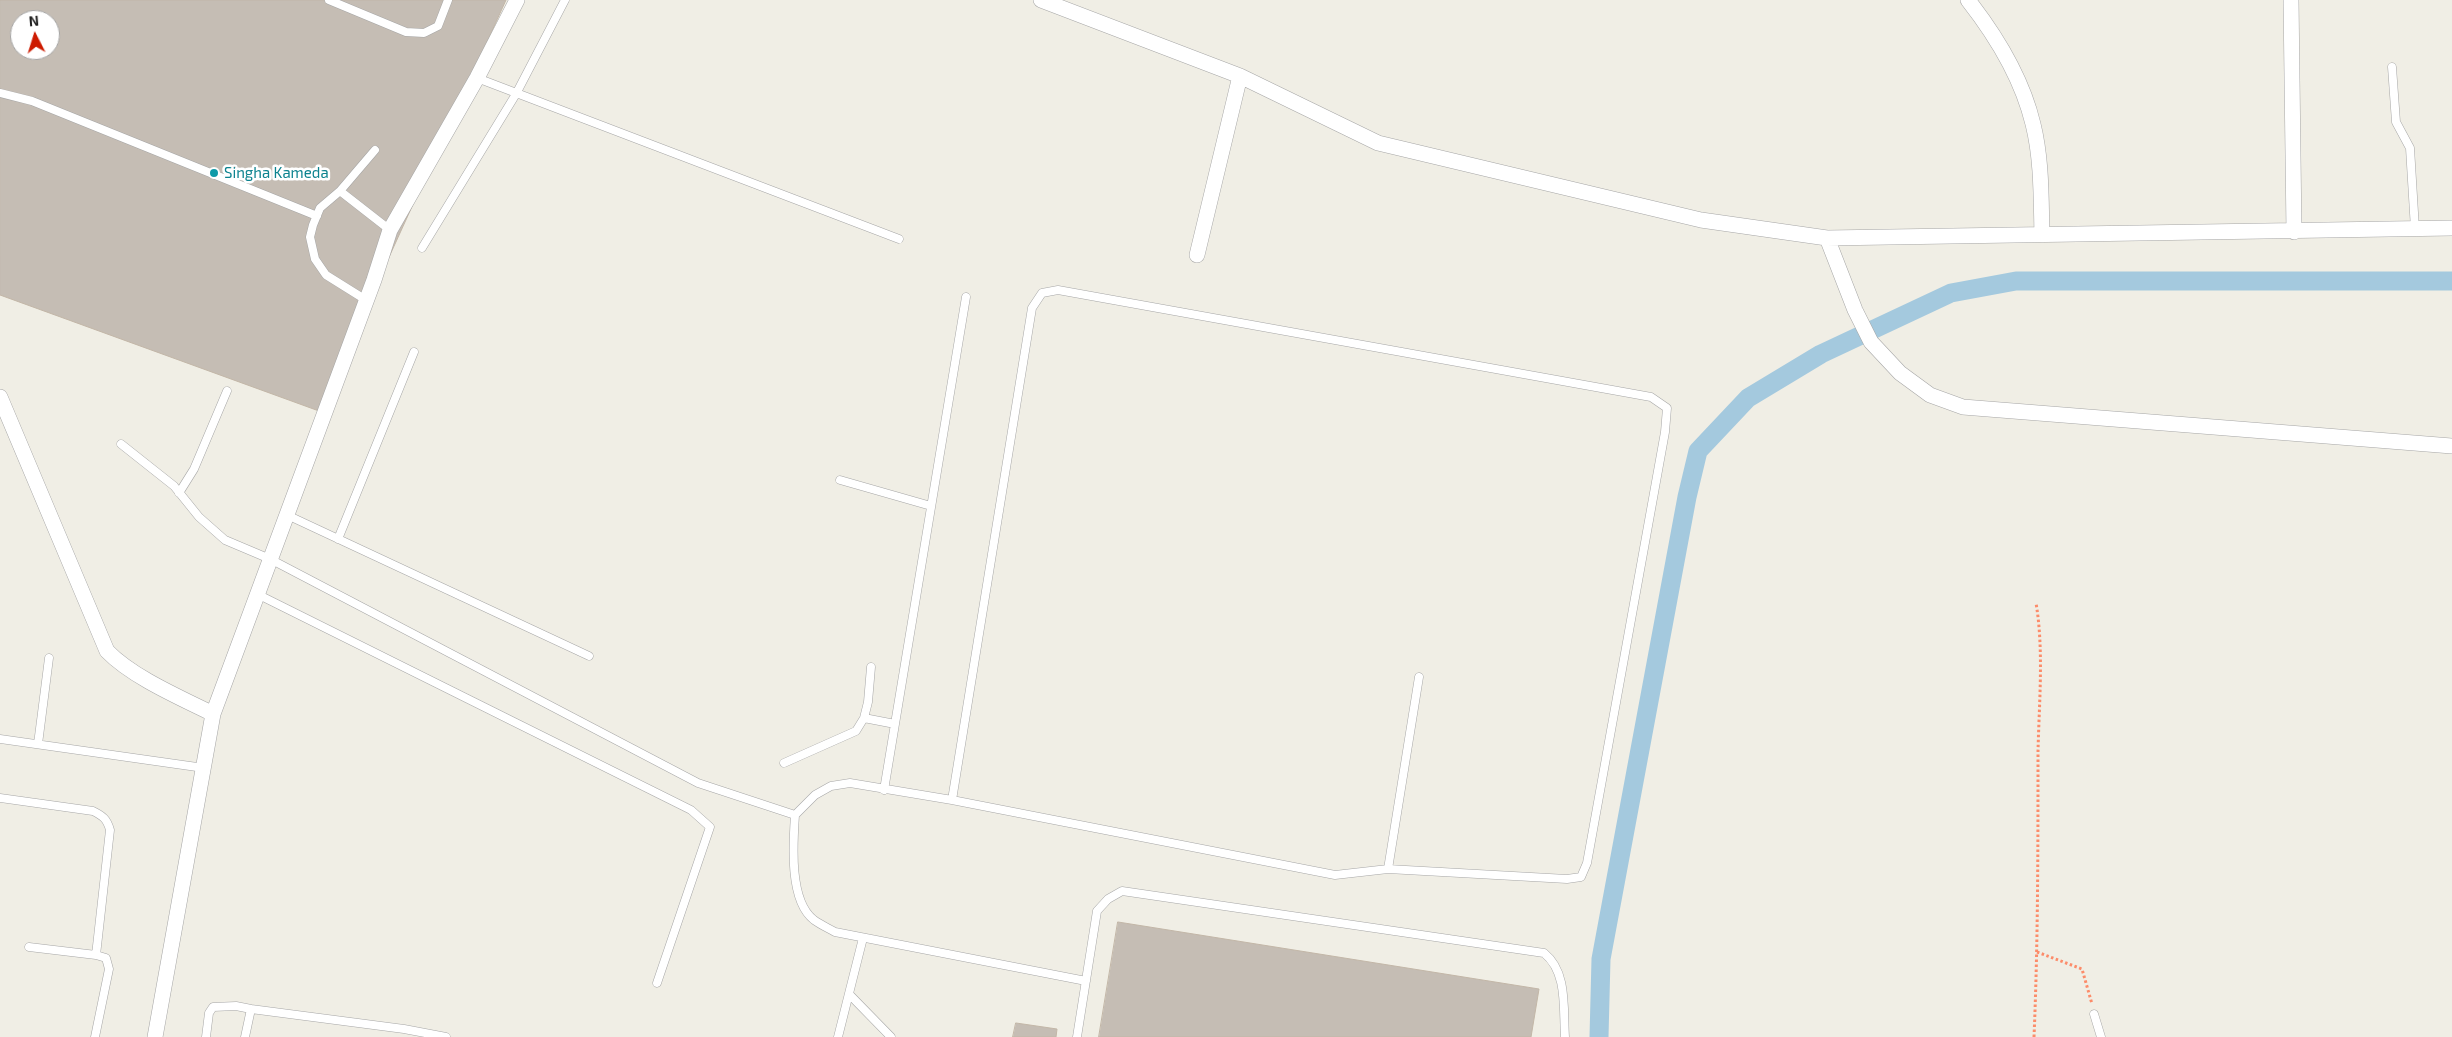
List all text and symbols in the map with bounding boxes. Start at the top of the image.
north arrow [10,10,60,60]
text: N [28,12,40,29]
place label: Singha Kameda [224,164,329,182]
marker: Singha Kameda [208,167,220,179]

